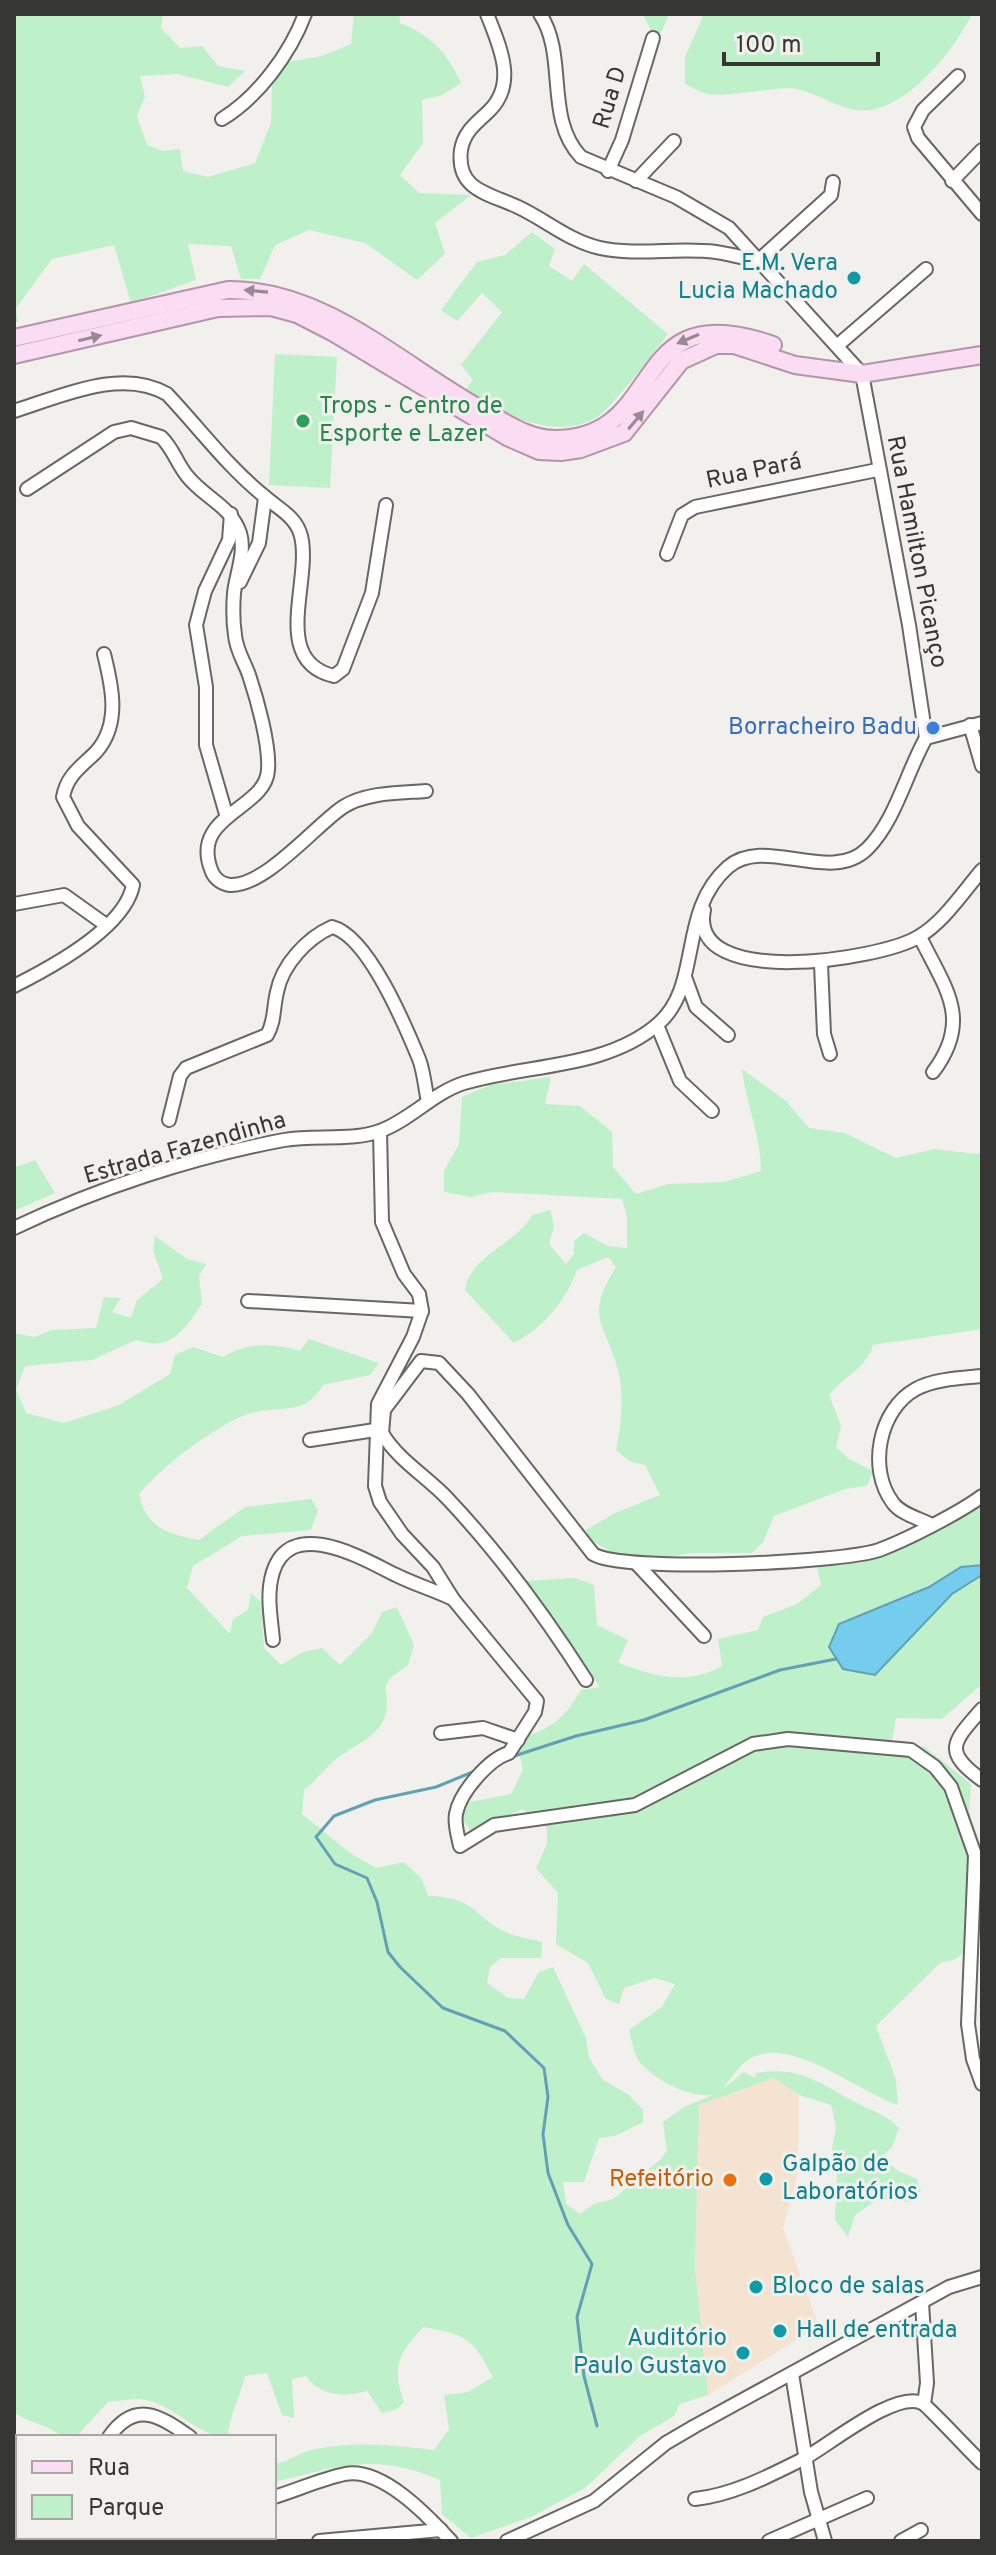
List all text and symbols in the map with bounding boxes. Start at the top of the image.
scale bar [724,16,878,66]
text: 100 m [736,31,802,61]
street label: Rua D [587,63,635,133]
place label: E.M. Vera Lucia Machado [678,249,838,307]
marker: E.M. Vera Lucia Machado [845,269,863,287]
one-way arrow [243,284,268,297]
one-way arrow [78,331,103,343]
one-way arrow [676,332,700,345]
place label: Trops - Centro de Esporte e Lazer [319,392,503,450]
one-way arrow [627,411,644,431]
marker: Trops - Centro de Esporte e Lazer [294,412,312,430]
street label: Rua Hamilton Picanço [879,433,953,671]
street label: Rua Pará [703,447,805,497]
place label: Borracheiro Badu [728,713,917,743]
marker: Borracheiro Badu [924,719,942,737]
street label: Estrada Fazendinha [80,1106,290,1192]
place label: Galpão de Laboratórios [782,2150,918,2208]
place label: Refeitório [609,2165,714,2195]
marker: Galpão de Laboratórios [757,2170,775,2188]
marker: Refeitório [721,2171,739,2189]
place label: Bloco de salas [772,2272,925,2302]
marker: Bloco de salas [747,2278,765,2296]
place label: Hall de entrada [796,2316,957,2346]
marker: Hall de entrada [771,2322,789,2340]
place label: Auditório Paulo Gustavo [573,2324,727,2382]
marker: Auditório Paulo Gustavo [734,2344,752,2362]
legend [16,2435,276,2539]
text: Rua [88,2454,130,2484]
text: Parque [88,2494,164,2524]

